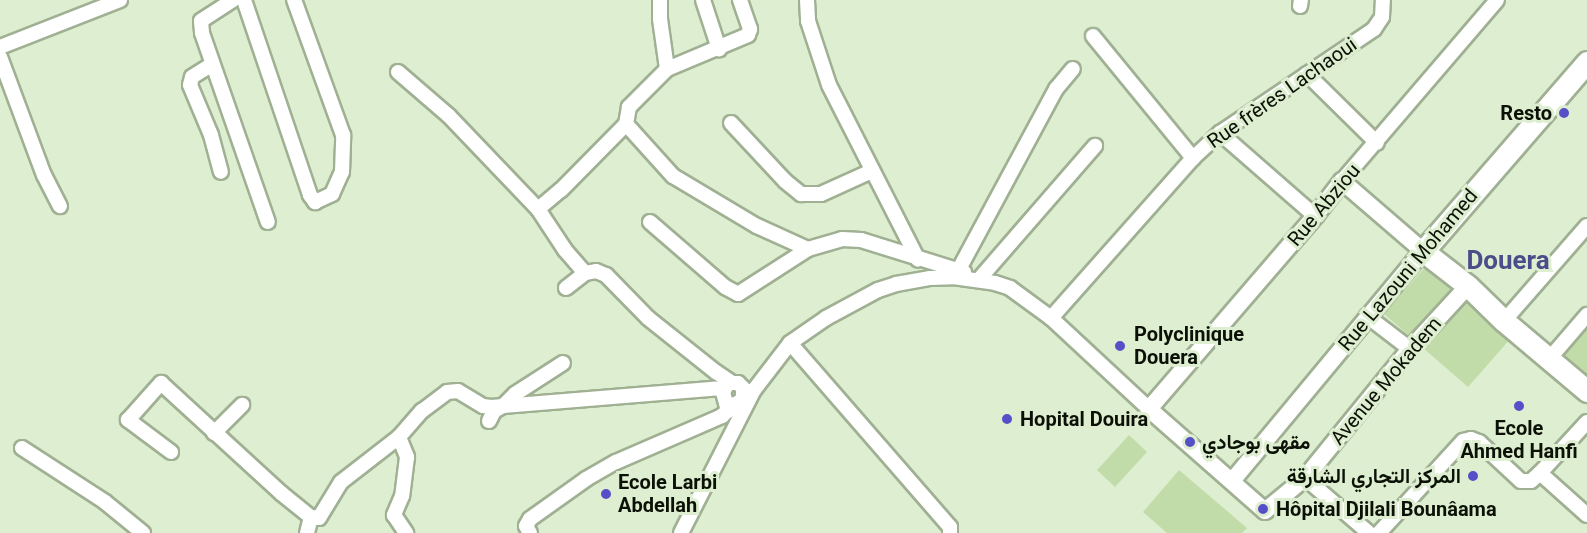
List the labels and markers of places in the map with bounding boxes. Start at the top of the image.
place label: Resto [1500,101,1552,125]
marker: Resto [1557,106,1571,120]
place label: Polyclinique Douera [1134,322,1244,369]
marker: Polyclinique Douera [1111,337,1129,355]
marker: Ecole Ahmed Hanfi [1512,399,1526,413]
place label: Hopital Douira [1020,407,1148,431]
marker: Hopital Douira [998,410,1016,428]
place label: Ecole Ahmed Hanfi [1460,416,1578,463]
place label: مقهى بوجادي [1202,430,1310,454]
marker: مقهى بوجادي [1183,435,1197,449]
place label: المركز التجاري الشارقة [1287,464,1461,488]
marker: المركز التجاري الشارقة [1466,469,1480,483]
place label: Ecole Larbi Abdellah [618,470,717,517]
marker: Ecole Larbi Abdellah [599,487,613,501]
place label: Hôpital Djilali Bounâama [1276,497,1497,521]
marker: Hôpital Djilali Bounâama [1254,500,1272,518]

